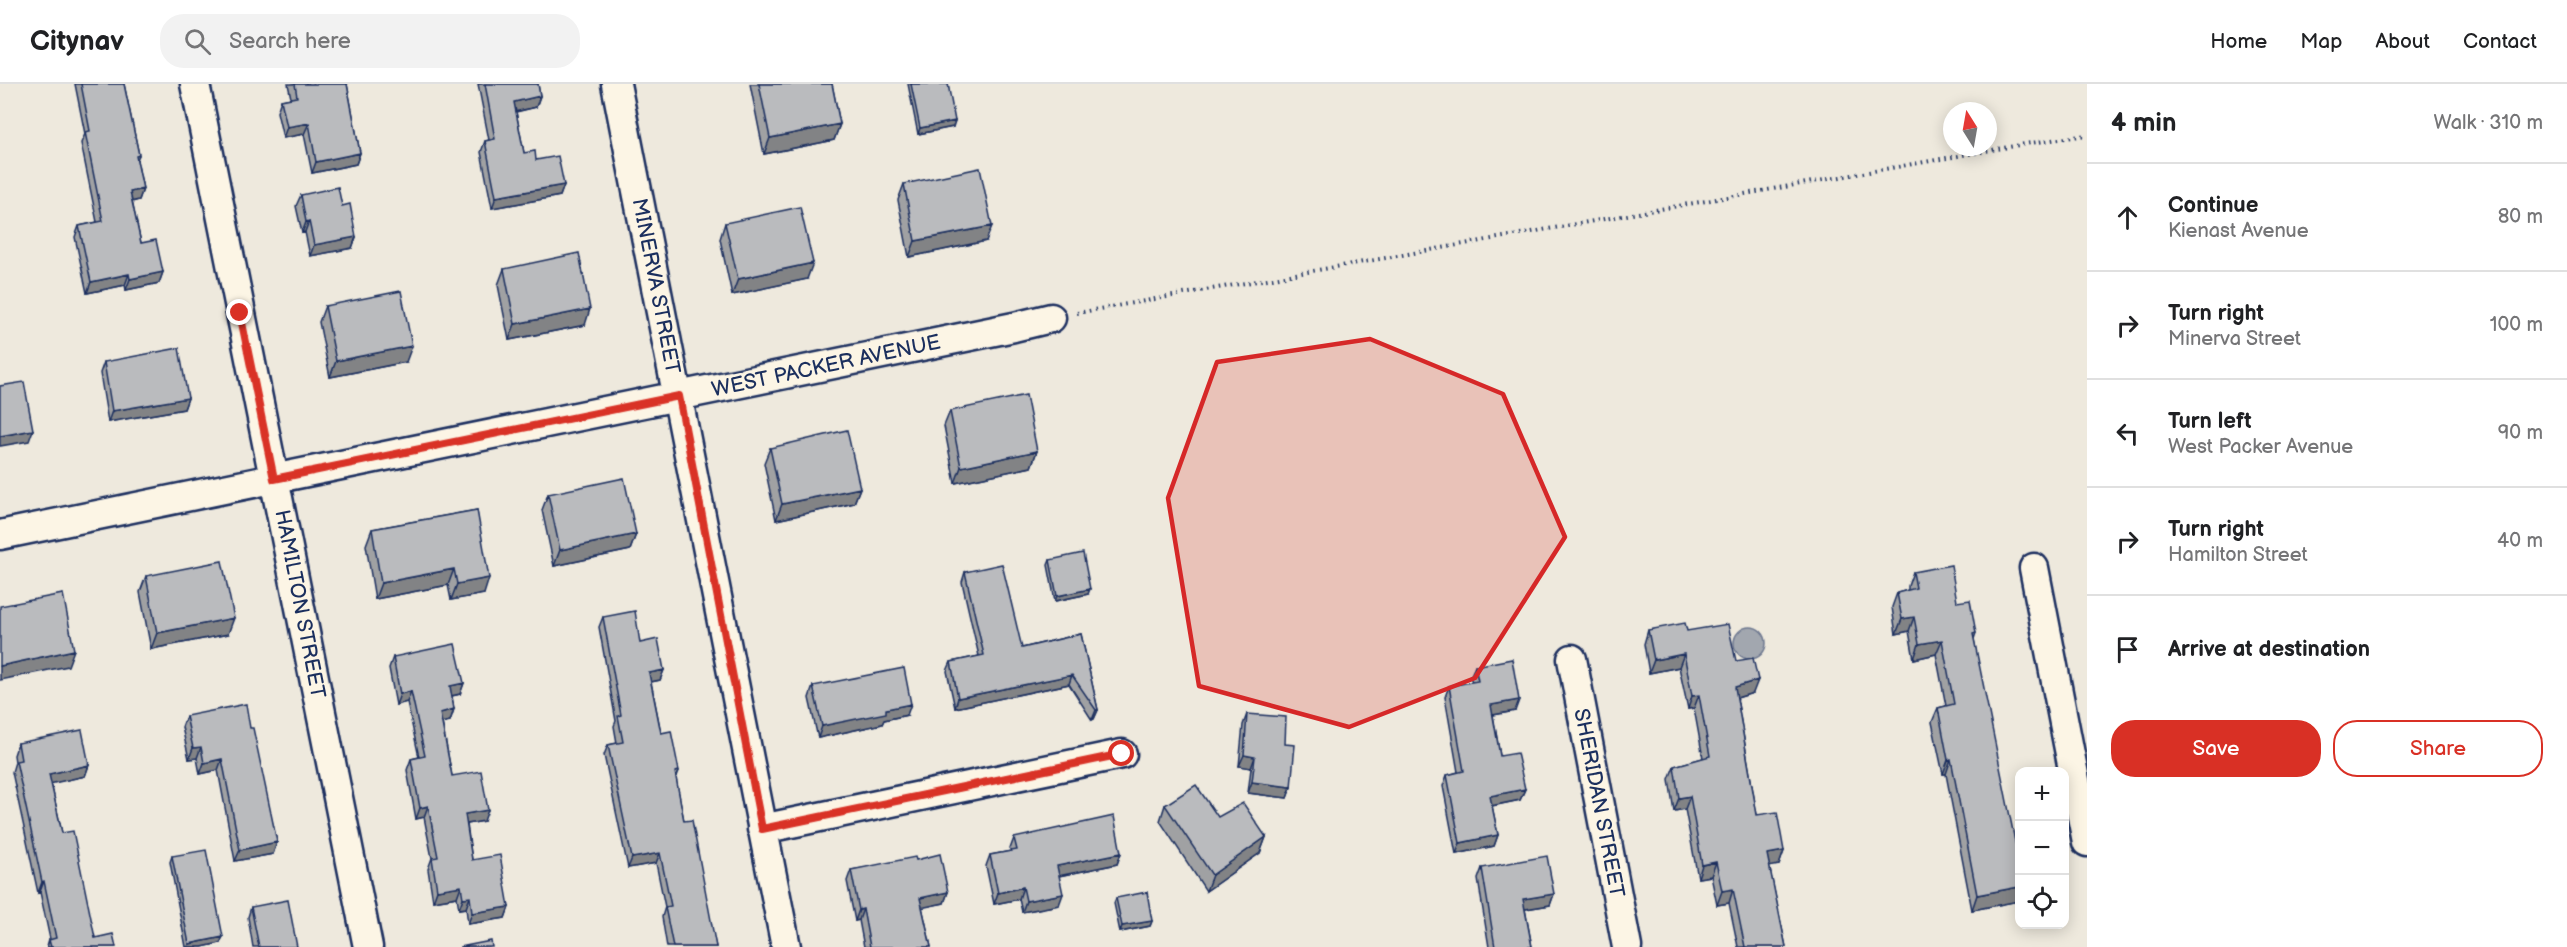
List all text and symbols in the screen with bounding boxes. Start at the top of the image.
search box [160,14,580,68]
text: Citynav [30,25,124,58]
icon: search [181,25,214,58]
text: Search here [229,28,351,55]
text: Home [2210,29,2267,54]
text: Map [2300,29,2342,54]
text: About [2375,29,2430,54]
text: Contact [2463,29,2537,54]
north arrow [1943,102,1997,156]
text: 4 min [2111,108,2176,139]
text: Walk · 310 m [2434,111,2543,135]
text: Continue [2168,192,2258,219]
street label: MINERVA STREET [627,196,685,376]
icon: ahead [2111,201,2144,234]
text: 80 m [2498,205,2543,229]
text: Kienast Avenue [2168,219,2309,243]
route end [226,299,252,325]
text: Turn right [2168,300,2264,327]
icon: right [2111,309,2144,342]
text: 100 m [2490,313,2543,337]
text: Minerva Street [2168,327,2301,351]
street label: WEST PACKER AVENUE [709,330,943,402]
text: Turn left [2168,408,2252,435]
icon: left [2111,417,2144,450]
text: 90 m [2498,421,2543,445]
text: West Packer Avenue [2168,435,2353,459]
street label: HAMILTON STREET [269,508,331,701]
text: Turn right [2168,516,2264,543]
icon: right [2111,525,2144,558]
text: 40 m [2497,529,2543,553]
text: Hamilton Street [2168,543,2308,567]
icon: arrive [2111,633,2144,666]
text: Arrive at destination [2168,636,2370,663]
street label: SHERIDAN STREET [1568,706,1630,900]
button: Save [2111,720,2321,777]
button: Share [2333,720,2543,777]
route start [1108,740,1134,766]
map controls [2015,767,2069,929]
button: + [2015,767,2069,821]
button: − [2015,821,2069,875]
button: locate [2015,875,2069,929]

